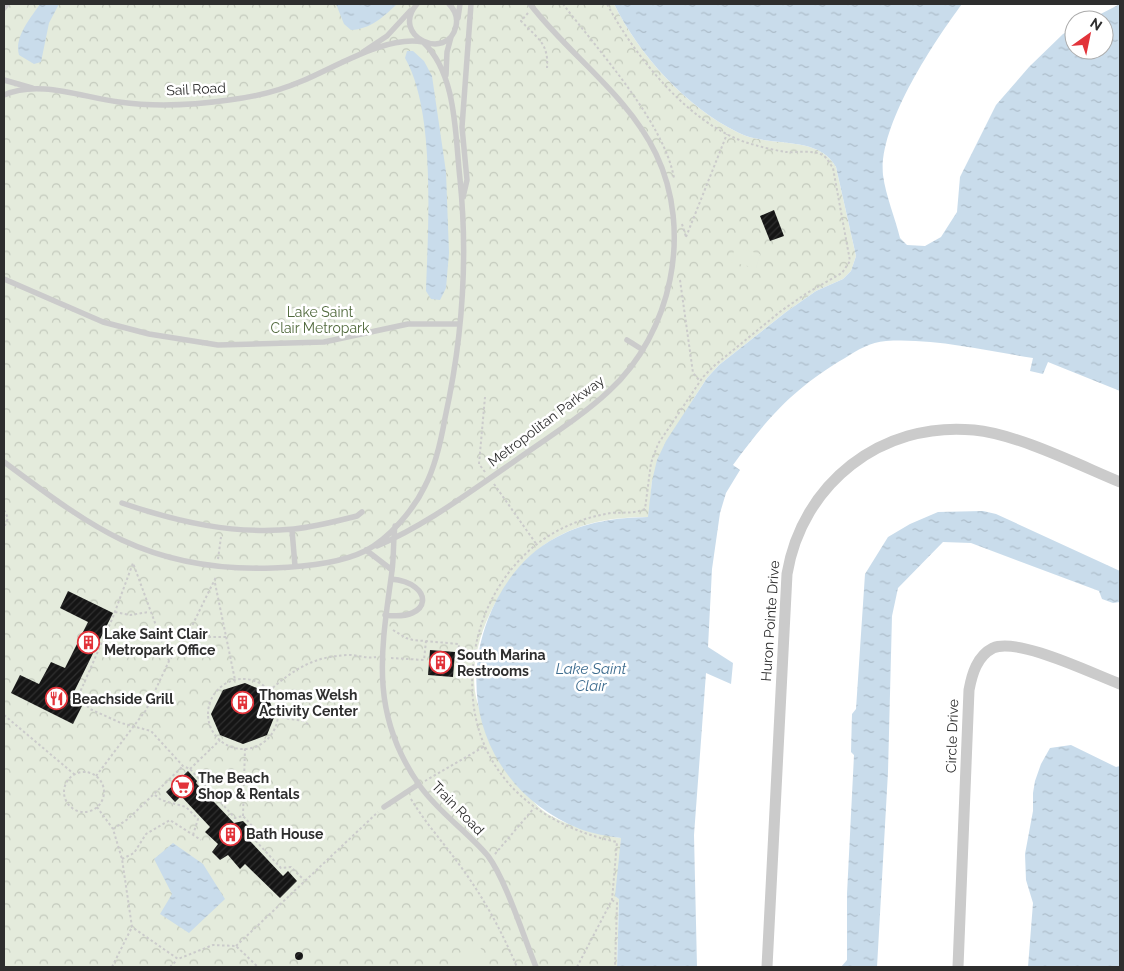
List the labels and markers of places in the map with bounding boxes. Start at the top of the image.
place label: Lake Saint Clair Metropark Office [104,626,216,658]
building icon: Lake Saint Clair Metropark Office [76,630,100,654]
place label: South Marina Restrooms [457,647,545,679]
building icon: South Marina Restrooms [429,651,453,675]
restaurant icon: Beachside Grill [44,687,68,711]
place label: Thomas Welsh Activity Center [259,687,358,719]
place label: Beachside Grill [72,691,174,707]
building icon: Thomas Welsh Activity Center [231,691,255,715]
place label: The Beach Shop & Rentals [198,770,300,802]
supermarket icon: The Beach Shop & Rentals [170,774,194,798]
building icon: Bath House [218,822,242,846]
place label: Bath House [246,826,324,842]

